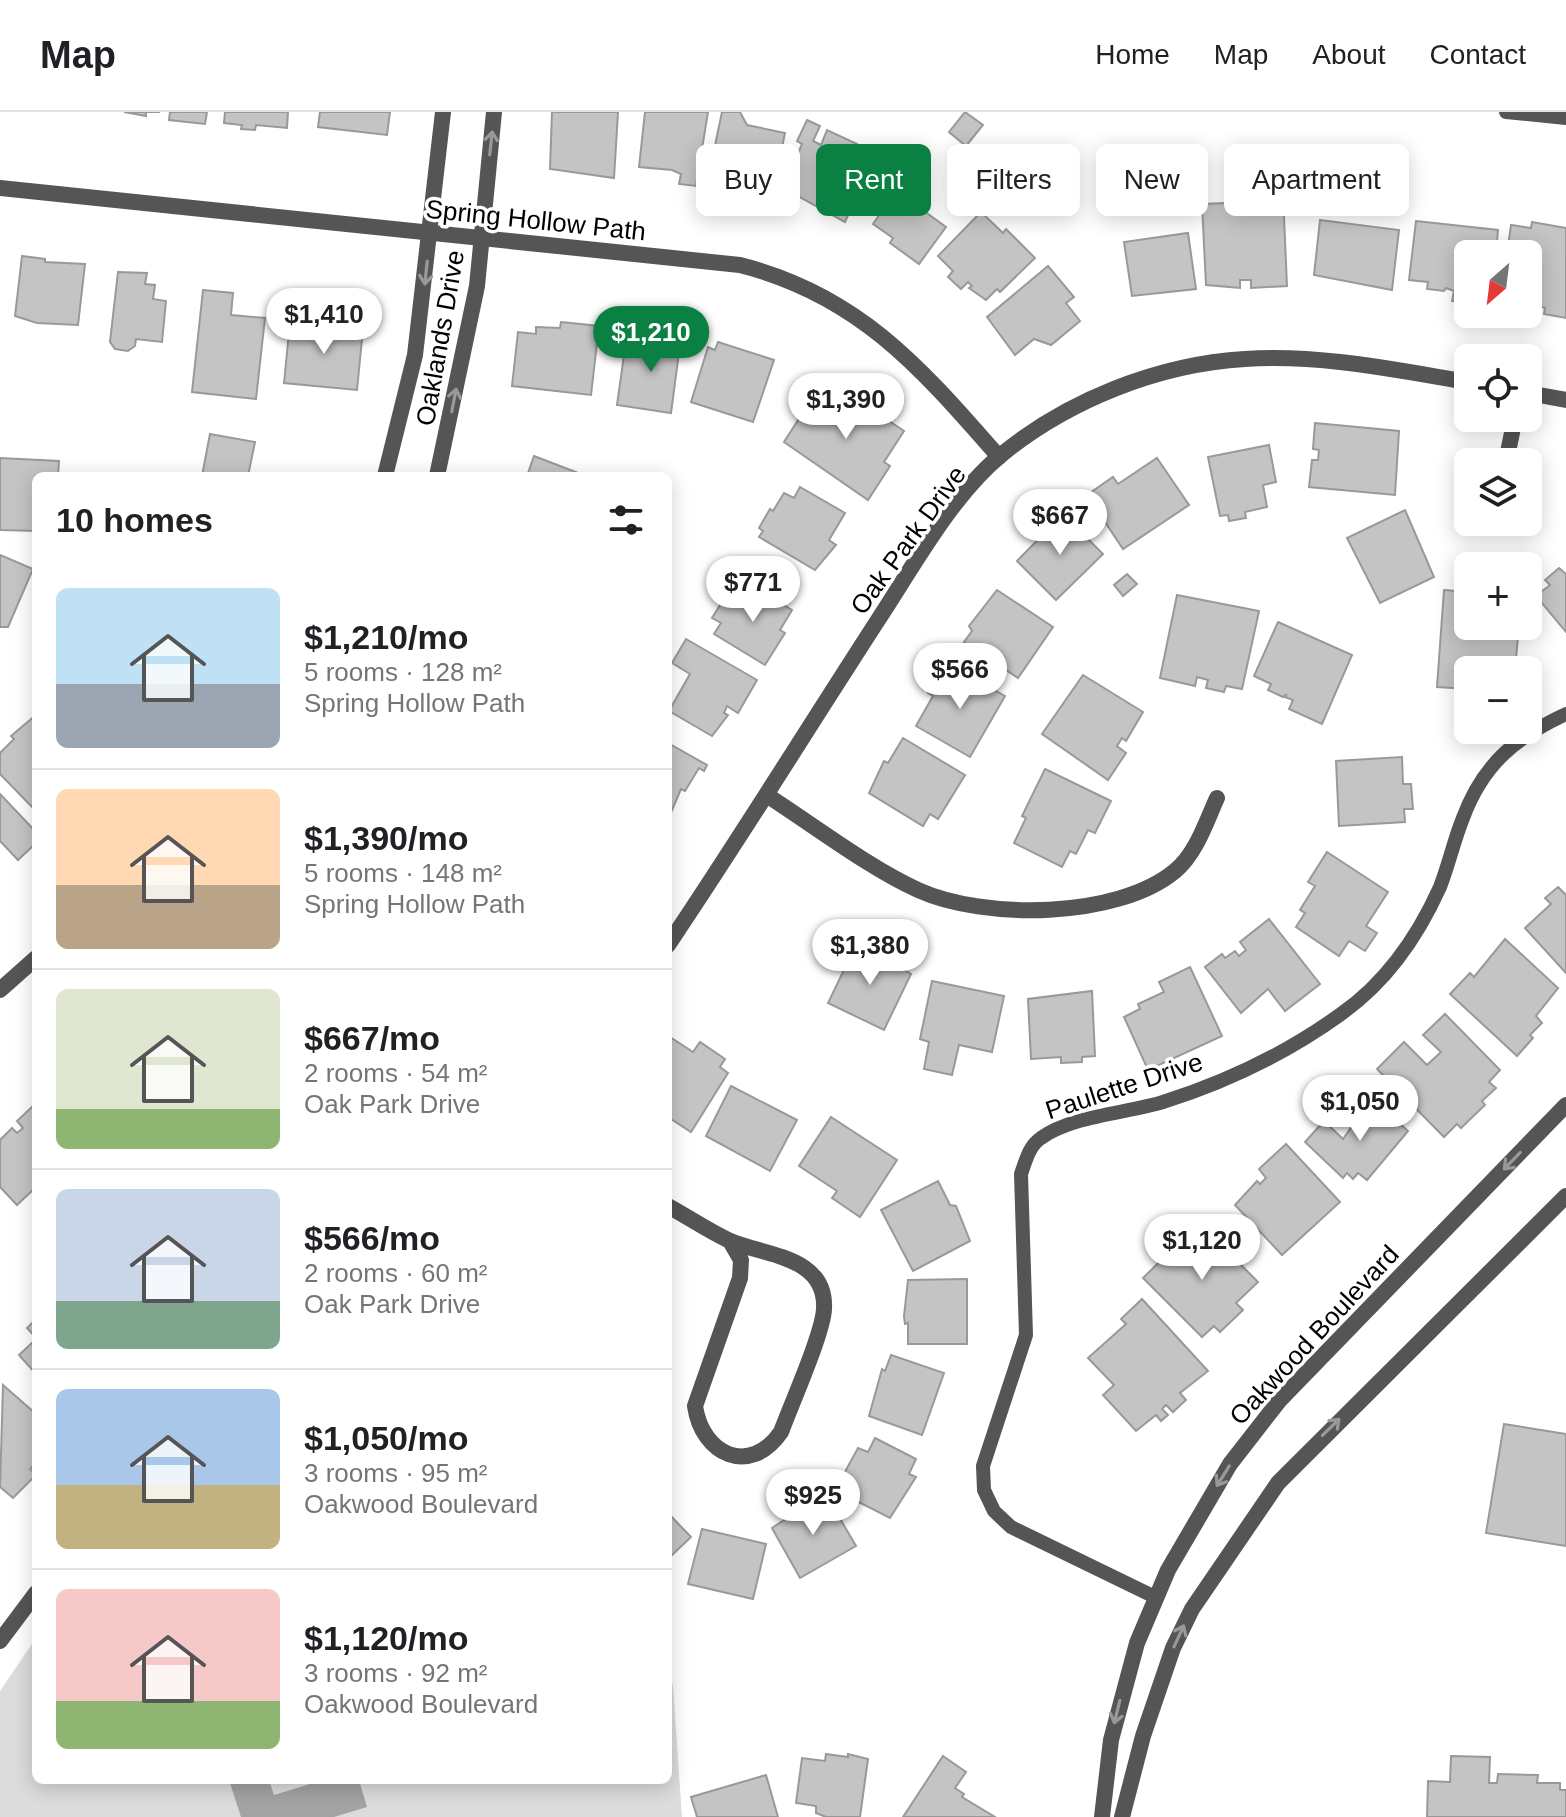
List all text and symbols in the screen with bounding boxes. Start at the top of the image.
text: Map [40,34,116,76]
text: Home [1095,39,1170,70]
text: Map [1214,39,1268,70]
text: About [1312,39,1386,70]
text: Contact [1430,39,1526,70]
one-way arrow [484,130,499,157]
chip: Buy [696,144,800,216]
chip: Rent [816,144,931,216]
chip: Filters [947,144,1080,216]
chip: New [1096,144,1208,216]
chip: Apartment [1224,144,1409,216]
street label: Spring Hollow Path [424,194,648,246]
north arrow [1454,240,1542,328]
map controls [1454,240,1542,744]
street label: Oaklands Drive [410,248,470,428]
one-way arrow [418,259,433,286]
pin: $1,410 [259,288,389,356]
text: $1,410 [284,299,364,329]
pin: $1,210 [586,306,716,374]
text: $1,210 [611,317,691,347]
button: locate [1454,344,1542,432]
pin: $1,390 [781,373,911,441]
text: $1,390 [806,384,886,414]
one-way arrow [447,388,462,413]
button: layers [1454,448,1542,536]
street label: Oak Park Drive [844,460,972,620]
pin: $667 [1013,489,1107,557]
icon: filters [604,498,648,542]
text: $667 [1031,500,1089,530]
text: 10 homes [56,501,213,539]
button: + [1454,552,1542,640]
pin: $771 [706,556,800,624]
text: $771 [724,567,782,597]
text: $1,210/mo [304,618,468,656]
icon: home [120,620,216,716]
pin: $566 [913,643,1007,711]
text: $566 [931,654,989,684]
button: − [1454,656,1542,744]
text: 5 rooms · 128 m² [304,657,502,687]
text: Spring Hollow Path [304,688,525,718]
text: $1,390/mo [304,819,468,857]
icon: home [120,821,216,917]
text: 5 rooms · 148 m² [304,858,502,888]
text: Spring Hollow Path [304,889,525,919]
pin: $1,380 [805,919,935,987]
text: $1,380 [830,930,910,960]
text: $667/mo [304,1019,440,1057]
icon: home [120,1021,216,1117]
street label: Paulette Drive [1042,1047,1206,1125]
text: 2 rooms · 54 m² [304,1058,488,1088]
pin: $1,050 [1295,1075,1425,1143]
text: $1,050 [1320,1086,1400,1116]
text: Oak Park Drive [304,1089,480,1119]
one-way arrow [1502,1151,1521,1171]
pin: $1,120 [1137,1214,1267,1282]
text: $566/mo [304,1219,440,1257]
icon: home [120,1221,216,1317]
text: $1,120 [1162,1225,1242,1255]
street label: Oakwood Boulevard [1223,1239,1405,1431]
text: 2 rooms · 60 m² [304,1258,488,1288]
text: Oak Park Drive [304,1289,480,1319]
one-way arrow [1321,1418,1340,1437]
text: $1,050/mo [304,1419,468,1457]
icon: home [120,1421,216,1517]
text: 3 rooms · 95 m² [304,1458,488,1488]
one-way arrow [1214,1464,1230,1487]
pin: $925 [766,1469,860,1537]
text: $925 [784,1480,842,1510]
text: Oakwood Boulevard [304,1489,538,1519]
text: $1,120/mo [304,1619,468,1657]
icon: home [120,1621,216,1717]
one-way arrow [1172,1624,1187,1648]
text: 3 rooms · 92 m² [304,1658,488,1688]
text: Oakwood Boulevard [304,1689,538,1719]
one-way arrow [1109,1699,1124,1725]

